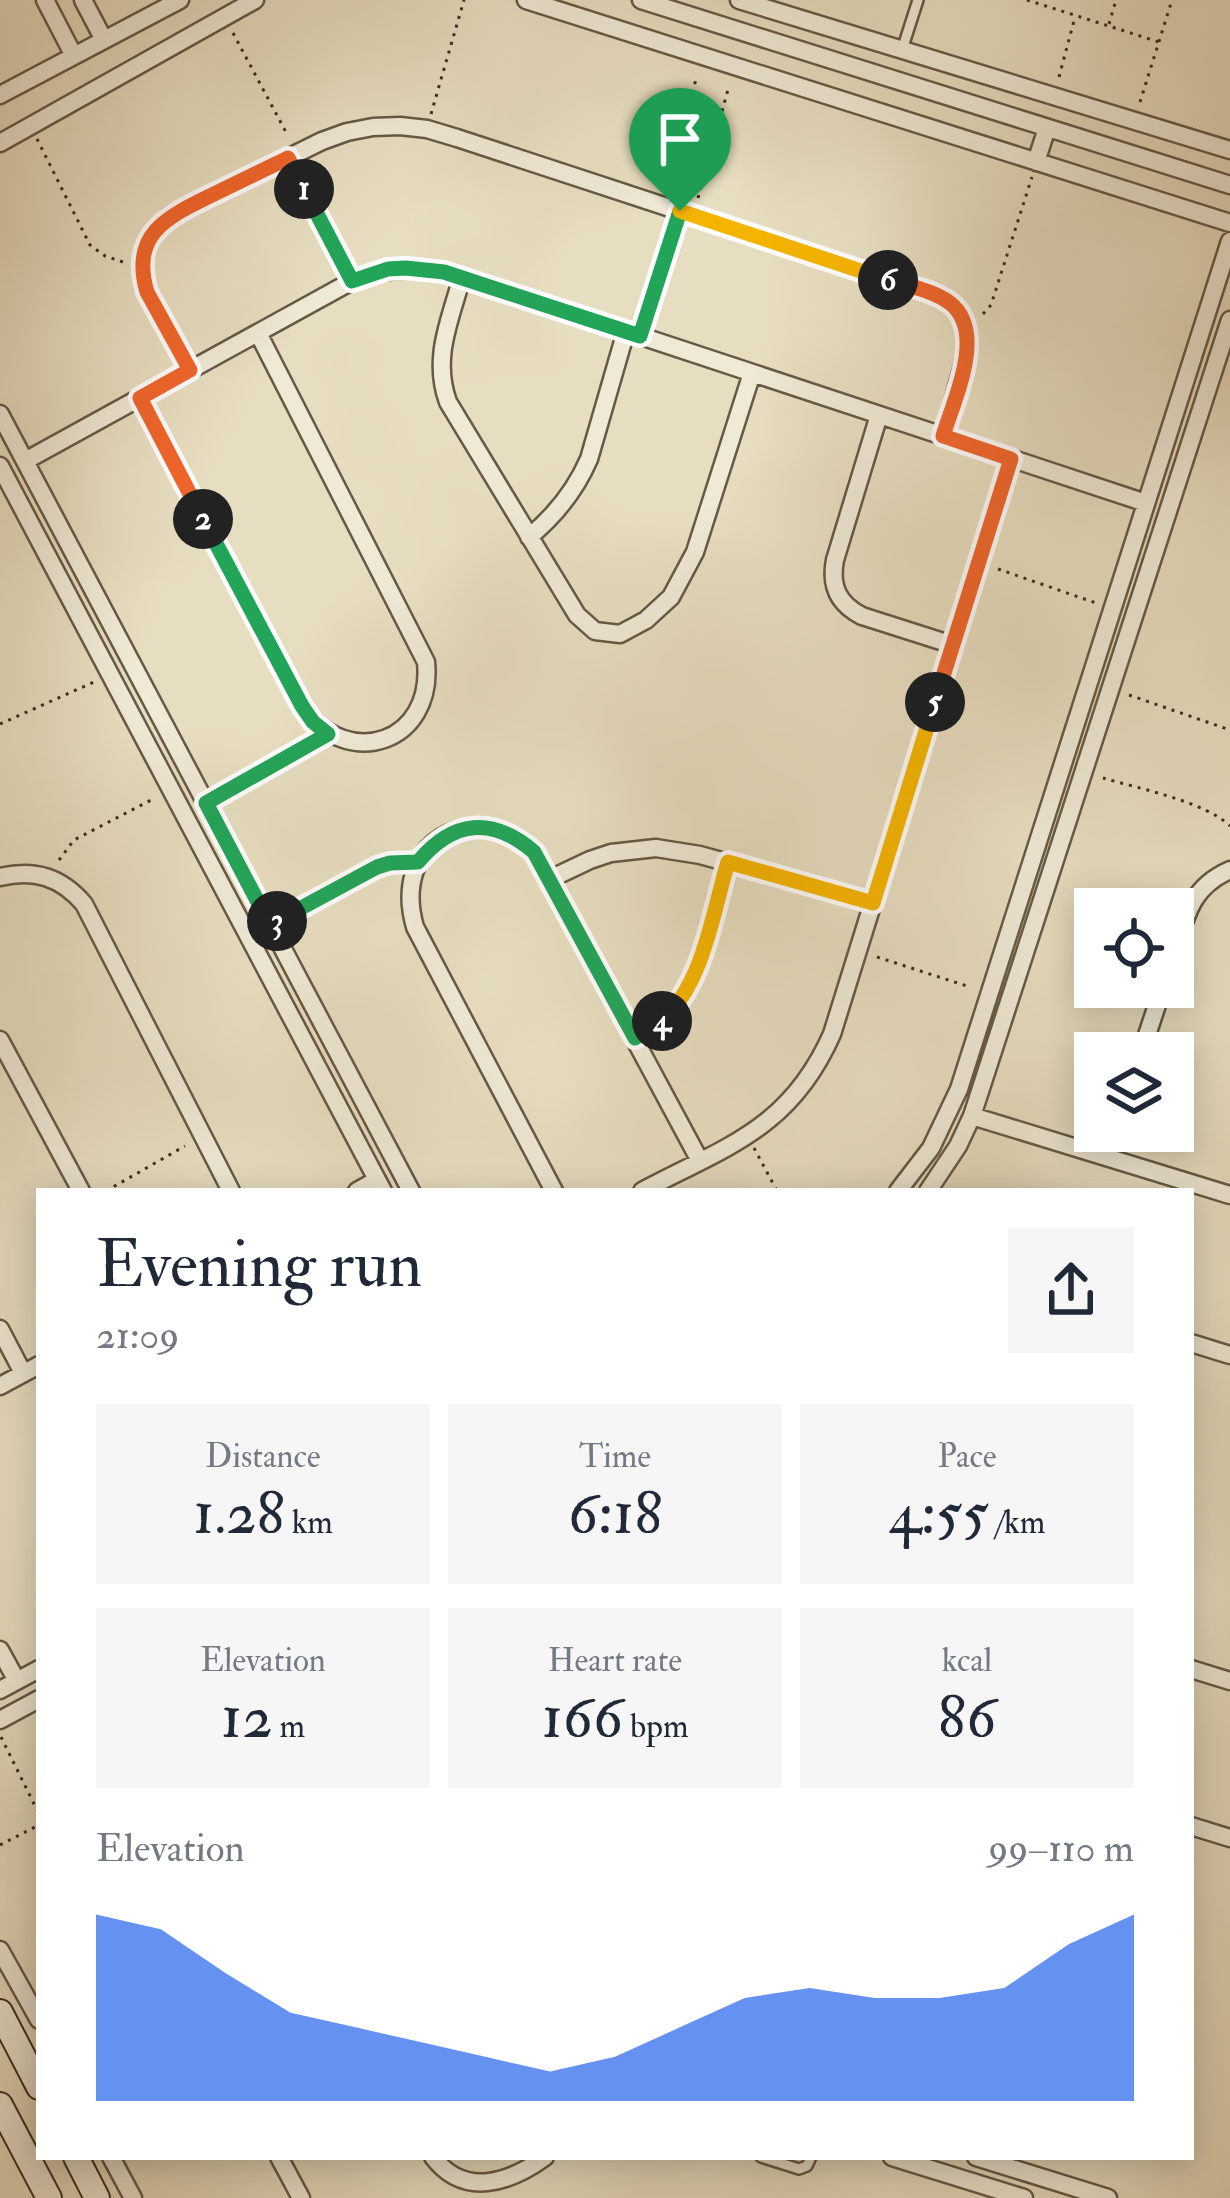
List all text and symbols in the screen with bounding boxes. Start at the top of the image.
pin [629,88,731,211]
icon: arrive [647,106,713,172]
pin: 1 [274,159,334,219]
text: 1 [298,168,310,209]
pin: 6 [858,250,918,310]
text: 6 [880,259,896,300]
pin: 2 [173,489,233,549]
text: 2 [195,498,211,539]
pin: 5 [905,672,965,732]
text: 5 [928,681,942,722]
map controls [1074,888,1194,1152]
button: locate [1074,888,1194,1008]
pin: 3 [247,891,307,951]
text: 3 [271,900,283,941]
pin: 4 [632,991,692,1051]
text: 4 [653,1000,671,1041]
button: layers [1074,1032,1194,1152]
text: Evening run [96,1224,422,1307]
button: share [1008,1227,1134,1353]
text: 21:09 [96,1311,179,1360]
text: Distance [205,1436,321,1477]
text: Time [579,1436,651,1477]
text: Pace [937,1436,997,1477]
text: 1.28 [193,1477,285,1552]
text: 6:18 [568,1477,662,1552]
text: 4:55 [889,1477,989,1552]
text: km [285,1502,333,1543]
text: /km [989,1502,1045,1543]
text: Elevation [200,1640,326,1681]
text: Heart rate [548,1640,682,1681]
text: kcal [942,1640,992,1681]
text: 12 [221,1681,273,1756]
text: 166 [541,1681,623,1756]
text: 86 [938,1681,996,1756]
text: m [273,1706,305,1747]
text: bpm [623,1706,689,1747]
text: Elevation [96,1824,245,1873]
text: 99–110 m [988,1824,1134,1873]

